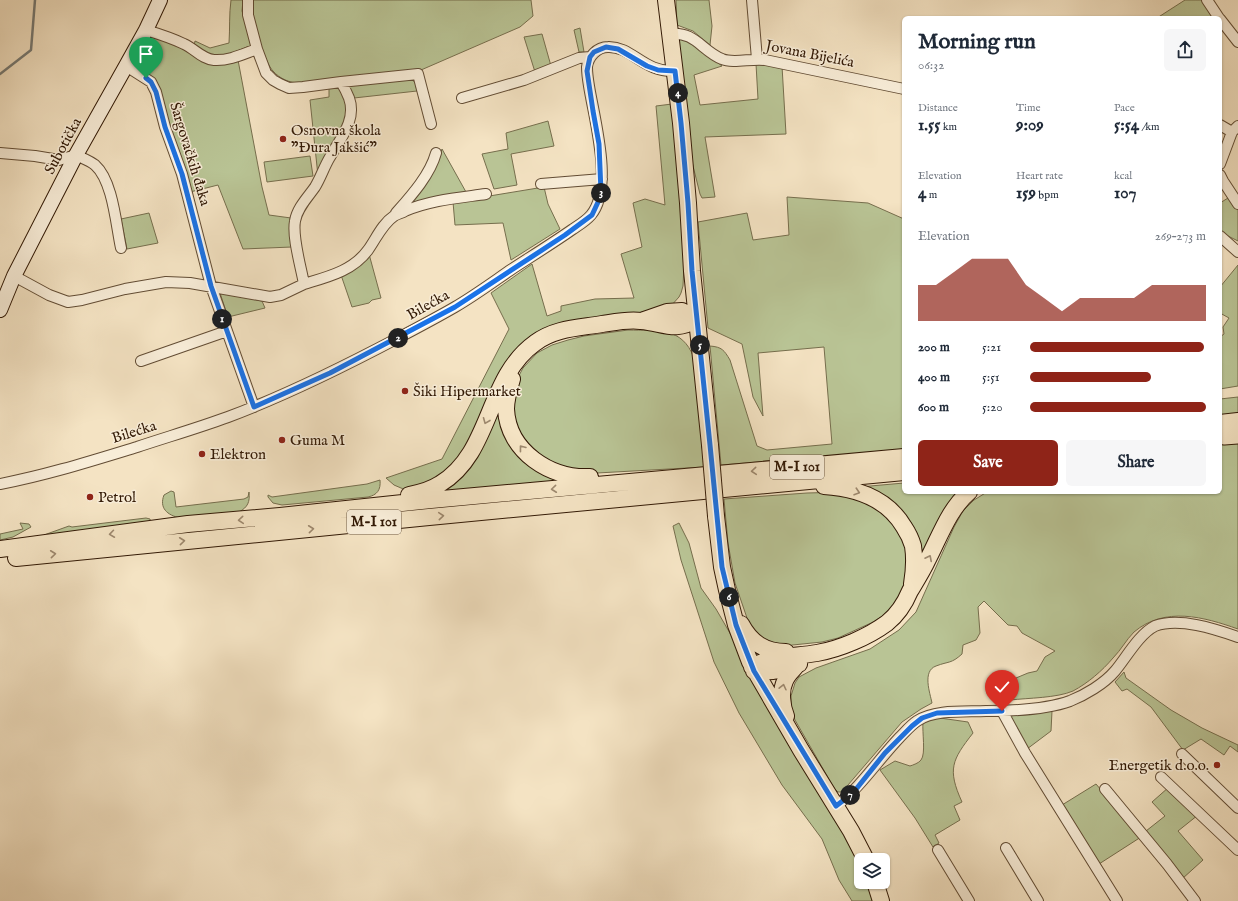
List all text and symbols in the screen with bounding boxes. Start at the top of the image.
text: Morning run [918,28,1036,56]
button: share [1164,29,1206,71]
street label: Jovana Bijelića [762,36,856,72]
pin [129,37,163,78]
icon: arrive [135,43,157,65]
text: 06:32 [918,57,944,74]
pin: 4 [668,83,688,103]
text: 4 [675,86,681,100]
street label: Šargovačkih đaka [165,100,215,209]
text: Distance [918,101,958,115]
text: Time [1016,101,1040,115]
text: Pace [1114,101,1135,115]
street label: Subotička [40,114,86,178]
text: 1.55 [918,115,940,136]
text: 9:09 [1016,115,1044,136]
text: 5:54 [1114,115,1139,136]
text: km [940,120,957,134]
text: /km [1139,120,1160,134]
place label: Osnovna škola "Đura Jakšić" [291,121,381,157]
marker: Osnovna škola "Đura Jakšić" [278,134,288,144]
text: Elevation [918,169,962,183]
text: Heart rate [1016,169,1063,183]
text: kcal [1114,169,1132,183]
pin: 3 [591,183,611,203]
text: 4 [918,183,926,204]
text: 159 [1016,183,1036,204]
text: 107 [1114,183,1137,204]
text: 3 [599,186,603,200]
text: m [926,188,937,202]
text: bpm [1036,188,1059,202]
text: Elevation [918,228,970,245]
text: 269–273 m [1155,228,1206,245]
street label: Bilećka [403,285,453,324]
pin: 1 [212,309,232,329]
text: 1 [220,312,224,326]
pin: 2 [388,328,408,348]
text: 2 [395,331,401,345]
pin: 5 [690,335,710,355]
text: 5 [698,338,702,352]
text: 200 m [918,339,950,356]
text: 5:21 [982,339,1001,356]
text: 400 m [918,369,950,386]
text: 5:51 [982,369,1000,386]
place label: Šiki Hipermarket [413,382,521,401]
marker: Šiki Hipermarket [400,386,410,396]
text: 600 m [918,399,949,416]
text: 5:20 [982,399,1003,416]
street label: Bilećka [109,416,159,448]
one-way arrow [482,417,490,424]
place label: Guma M [290,431,345,450]
marker: Guma M [277,435,287,445]
button: Save [918,440,1058,486]
button: Share [1066,440,1206,486]
place label: Elektron [210,445,266,464]
one-way arrow [519,446,526,453]
marker: Elektron [197,449,207,459]
road number: M-I 101 [770,455,824,479]
one-way arrow [751,466,757,475]
one-way arrow [551,485,557,494]
one-way arrow [853,487,860,495]
place label: Petrol [98,488,137,507]
marker: Petrol [85,492,95,502]
road number: M-I 101 [347,510,401,534]
one-way arrow [438,512,444,521]
one-way arrow [238,515,244,524]
one-way arrow [308,524,314,533]
one-way arrow [109,529,115,538]
one-way arrow [179,537,185,546]
one-way arrow [50,550,56,559]
one-way arrow [924,554,932,562]
pin: 6 [719,587,739,607]
text: 6 [727,590,731,604]
pin [985,670,1019,711]
icon: check [991,676,1013,698]
one-way arrow [779,684,787,690]
place label: Energetik d.o.o. [1109,756,1209,775]
marker: Energetik d.o.o. [1212,760,1222,770]
pin: 7 [840,785,860,805]
text: 7 [847,788,853,802]
map controls [854,853,890,889]
button: layers [854,853,890,889]

